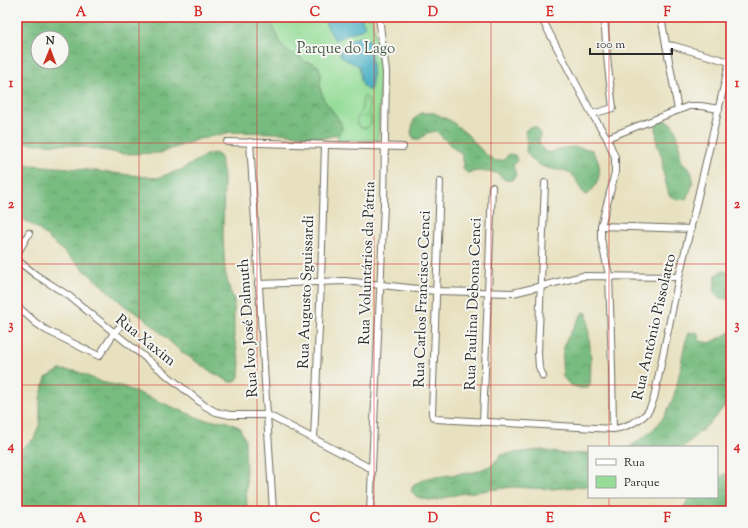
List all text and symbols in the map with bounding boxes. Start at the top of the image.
text: A [76,4,87,22]
text: B [194,4,203,22]
text: C [310,4,320,22]
text: D [428,4,438,22]
text: E [546,4,554,22]
text: F [663,4,671,22]
north arrow [30,30,70,70]
scale bar [590,30,672,56]
text: N [45,33,55,49]
text: 100 m [596,36,625,54]
park label: Parque do Lago [297,39,395,60]
text: 1 [9,75,14,93]
text: 1 [735,75,740,93]
street label: Rua Voluntários da Pátria [355,181,381,345]
text: 2 [8,196,15,214]
text: 2 [734,196,741,214]
street label: Rua Carlos Francisco Cenci [409,210,437,388]
street label: Rua Augusto Sguissardi [294,215,320,369]
street label: Rua Paulina Debona Cenci [460,217,488,391]
street label: Rua Antônio Pissolatto [628,252,682,402]
street label: Rua Ivo José Dalmuth [234,258,264,398]
street label: Rua Xaxim [110,310,180,372]
text: 3 [8,317,14,335]
text: 3 [734,317,740,335]
text: 4 [7,438,15,456]
text: 4 [733,438,741,456]
legend [588,446,718,498]
text: Rua [624,454,645,472]
text: Parque [624,474,660,492]
text: A [76,510,87,528]
text: B [194,510,203,528]
text: C [310,510,320,528]
text: D [428,510,438,528]
text: E [546,510,554,528]
text: F [663,510,671,528]

